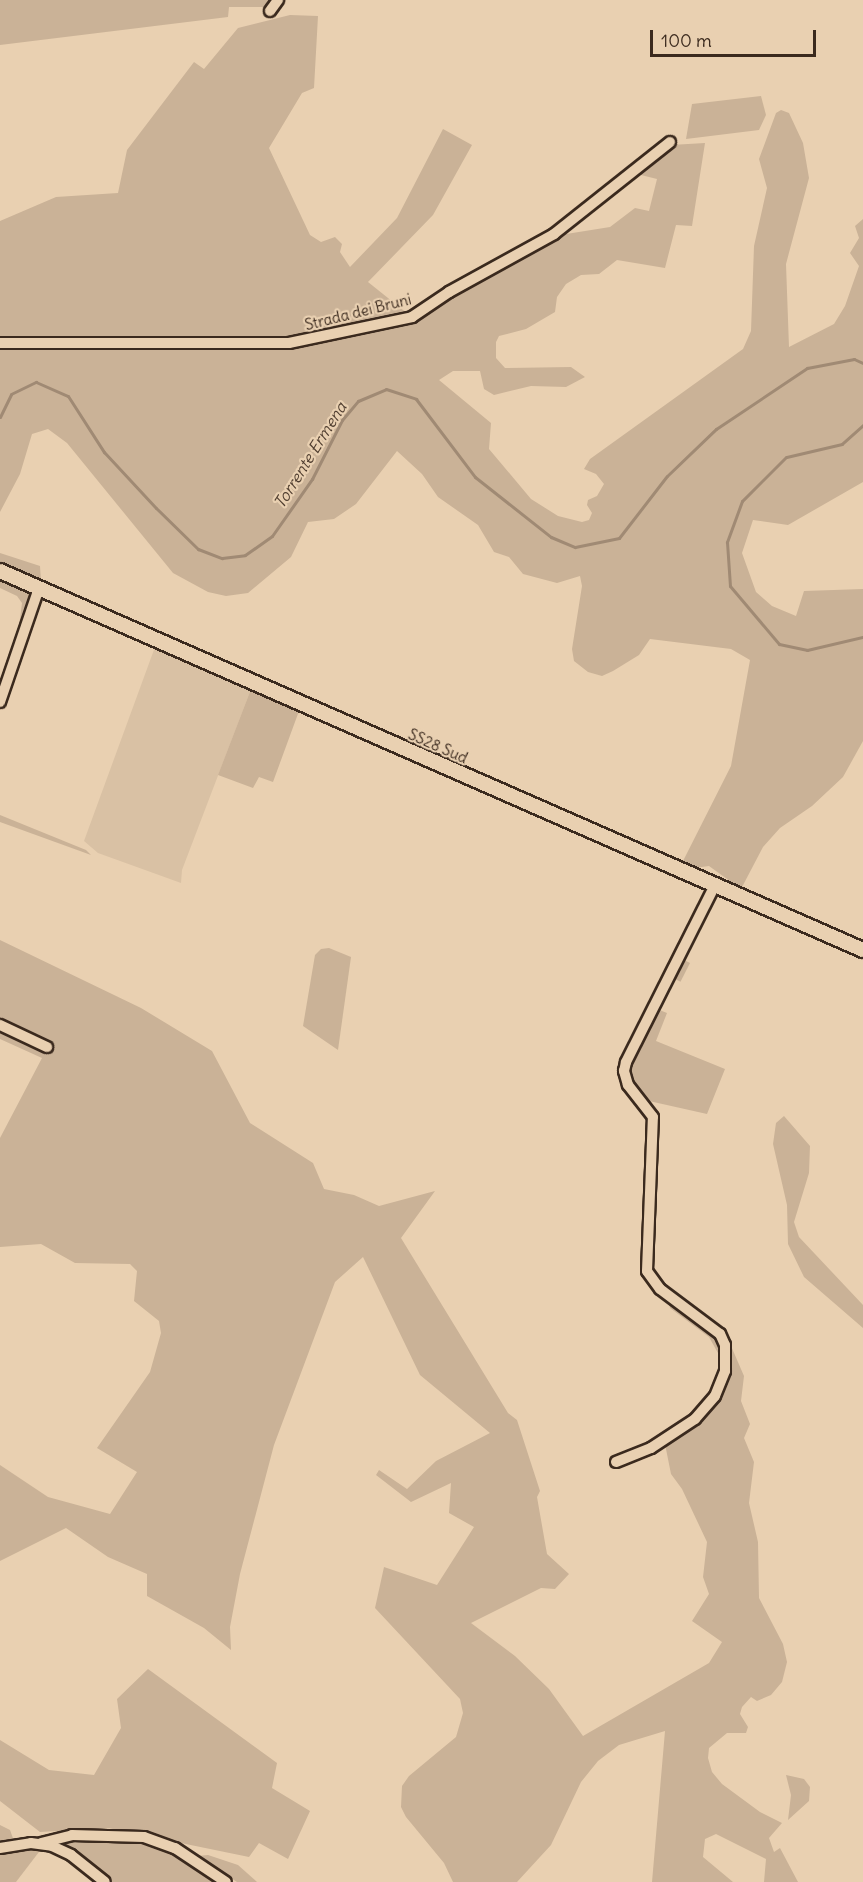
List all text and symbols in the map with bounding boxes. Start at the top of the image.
scale bar [653,18,820,56]
text: 100 m [661,29,712,52]
street label: Strada dei Bruni [303,290,413,334]
water label: Torrente Ermena [270,399,350,511]
street label: SS28 Sud [406,725,470,767]

